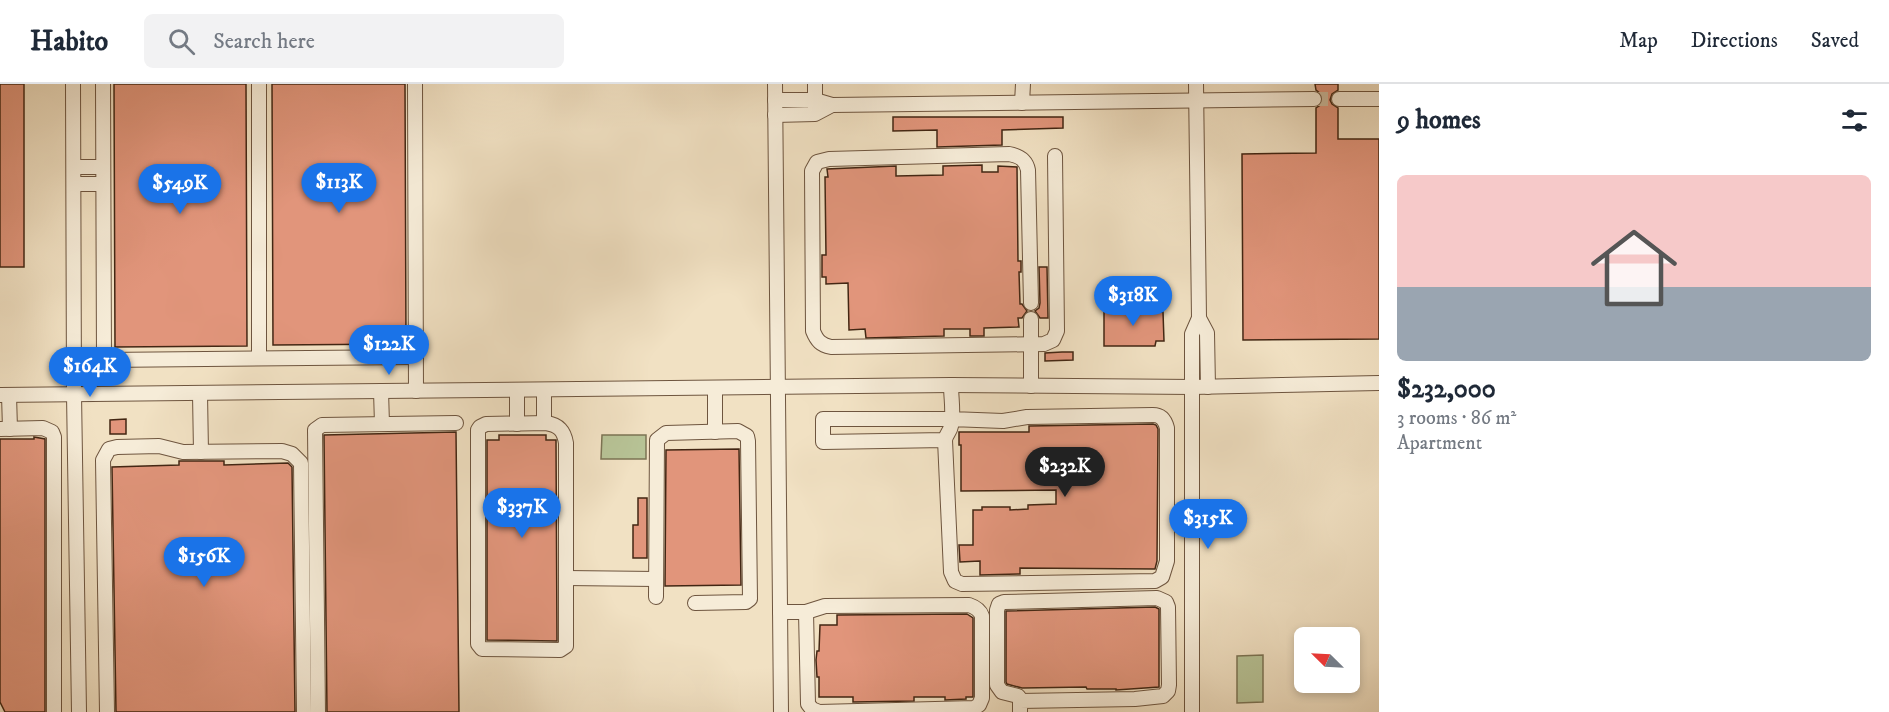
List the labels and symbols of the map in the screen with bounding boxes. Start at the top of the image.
pin: $113K [297,163,381,214]
pin: $549K [138,164,222,215]
pin: $318K [1091,276,1175,327]
pin: $122K [347,325,431,376]
pin: $164K [48,347,132,398]
pin: $232K [1023,447,1107,498]
pin: $337K [480,488,564,539]
pin: $315K [1166,499,1250,550]
pin: $156K [162,537,246,588]
north arrow [1294,627,1360,693]

